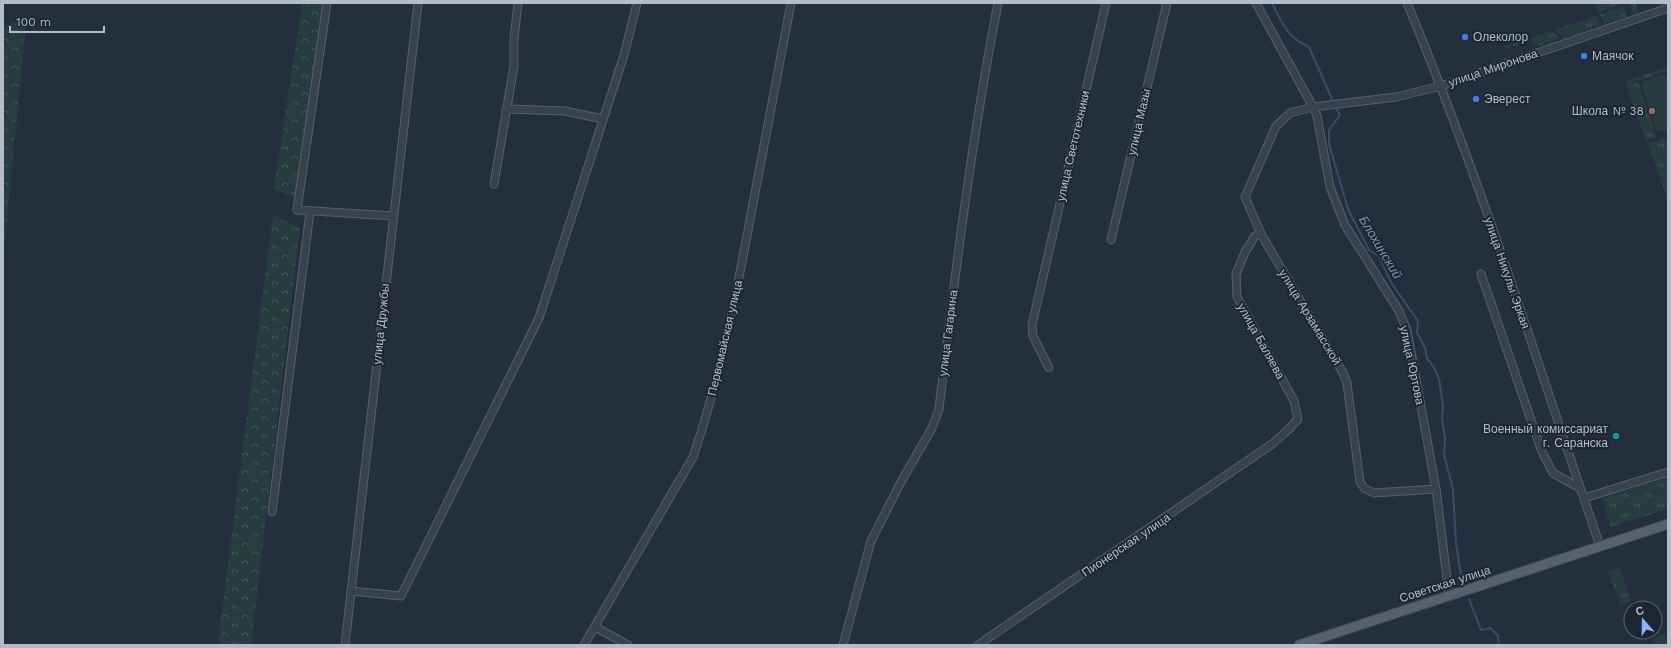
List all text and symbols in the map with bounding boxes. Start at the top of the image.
scale bar [10,8,104,34]
text: 100 m [16,15,51,29]
place label: Олеколор [1473,30,1528,44]
marker: Олеколор [1460,32,1470,42]
street label: улица Миронова [1447,46,1540,90]
place label: Маячок [1592,49,1634,63]
marker: Маячок [1579,51,1589,61]
street label: улица Мазы [1125,87,1153,157]
street label: улица Светотехники [1053,89,1093,203]
place label: Эверест [1484,92,1531,106]
marker: Эверест [1471,94,1481,104]
place label: Школа № 38 [1572,104,1644,118]
marker: Школа № 38 [1647,106,1657,116]
water label: Блохинский [1356,213,1405,281]
street label: улица Никулы Эркая [1481,215,1533,331]
street label: улица Арзамасской [1276,266,1344,368]
street label: Первомайская улица [705,278,745,397]
street label: улица Дружбы [370,283,392,365]
street label: улица Гагарина [936,289,960,377]
street label: улица Баляева [1234,301,1288,382]
street label: улица Юртова [1397,324,1427,406]
place label: Военный комиссариат г. Саранска [1483,422,1608,450]
marker: Военный комиссариат г. Саранска [1611,431,1621,441]
street label: Пионерская улица [1079,510,1173,580]
street label: Советская улица [1398,563,1493,605]
north arrow [1623,600,1663,640]
text: С [1634,604,1646,619]

